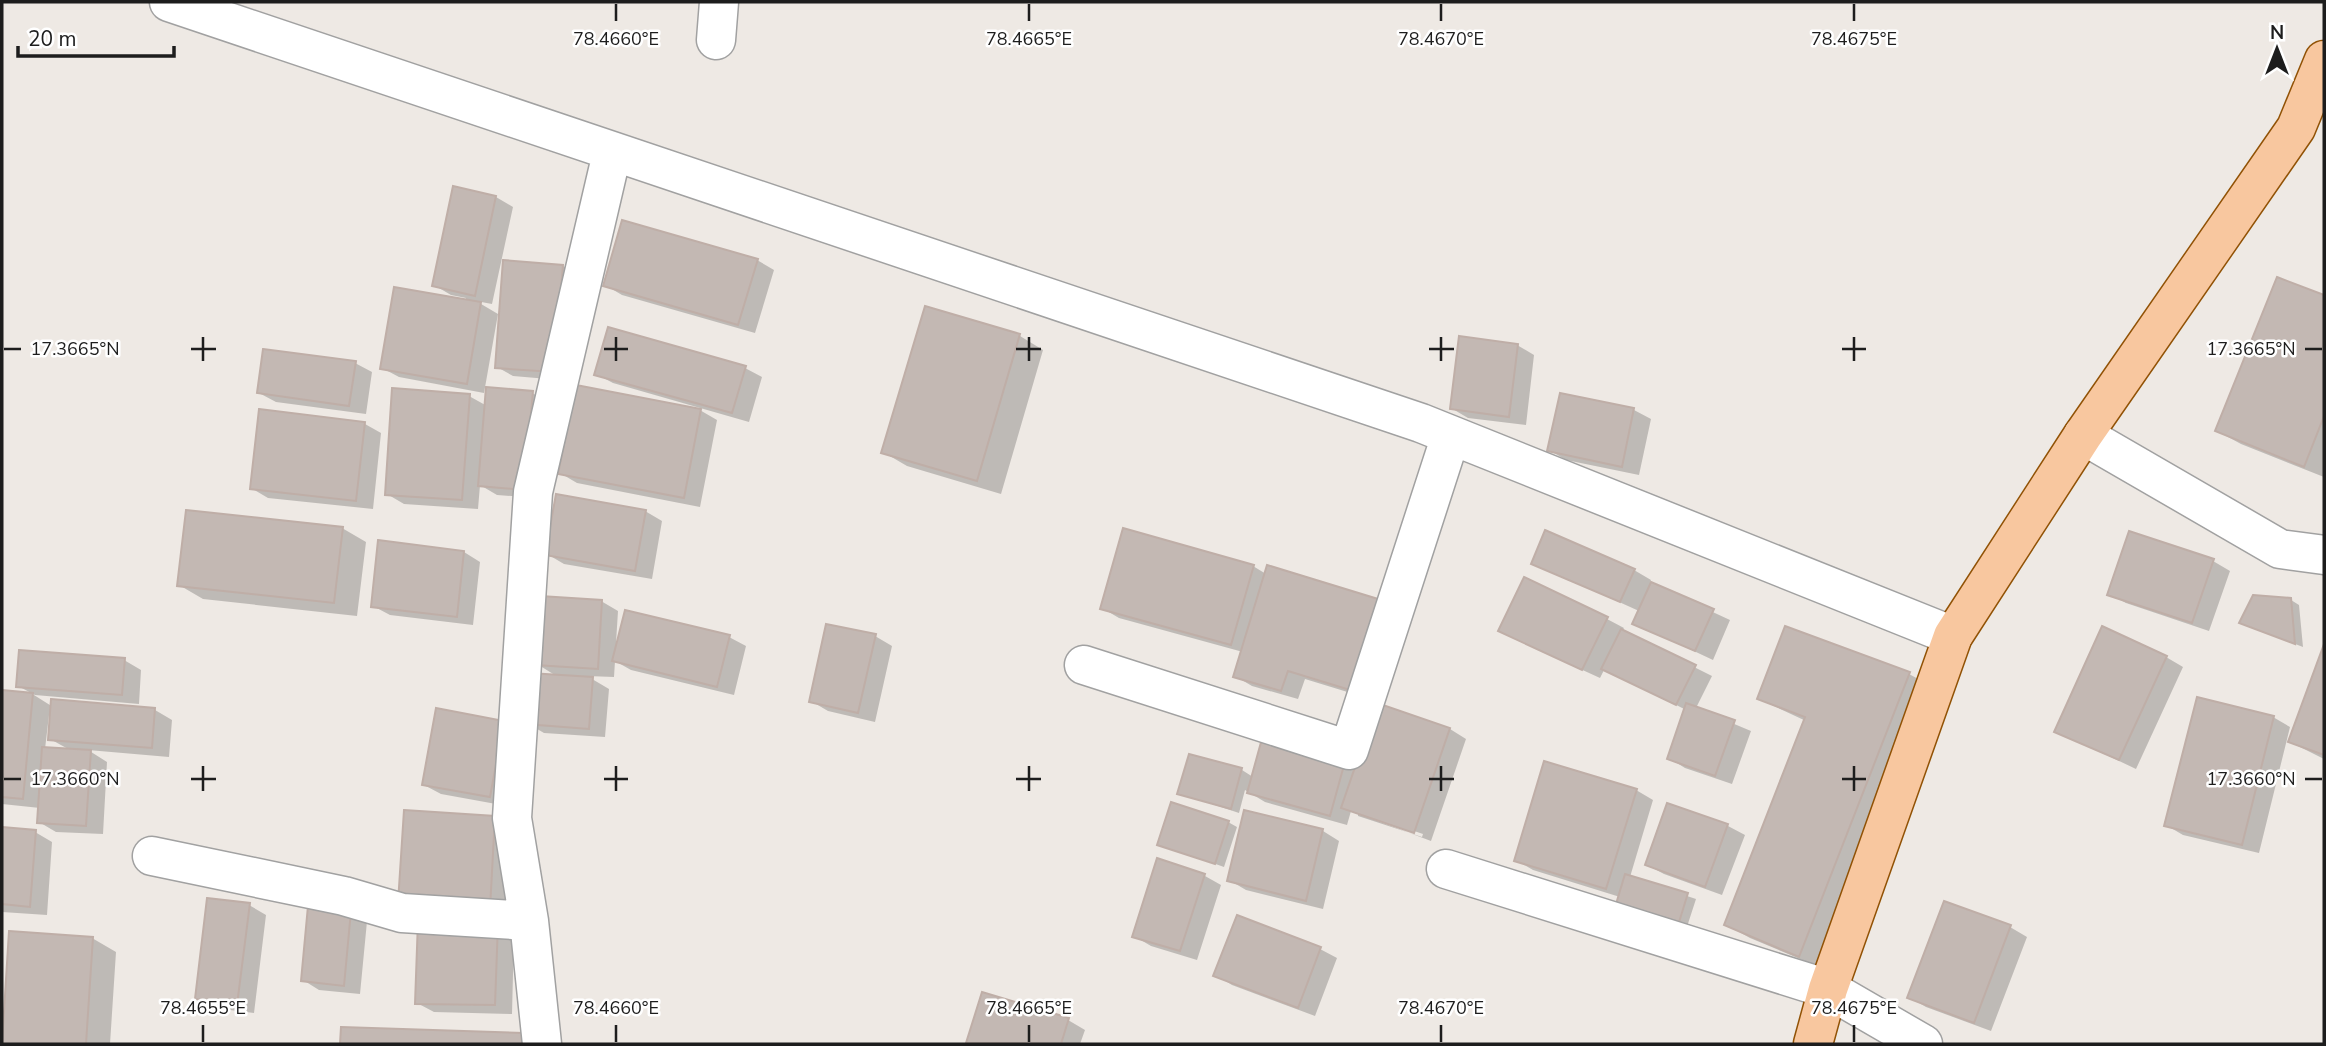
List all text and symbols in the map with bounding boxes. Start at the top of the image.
scale bar [18,14,173,58]
north arrow [2242,14,2312,84]
text: N [2270,20,2284,46]
text: 20 m [28,25,77,53]
text: 78.4660°E [573,27,659,51]
text: 78.4665°E [986,27,1072,51]
text: 78.4670°E [1398,27,1484,51]
text: 78.4675°E [1811,27,1897,51]
text: 17.3665°N [31,337,119,361]
text: 17.3665°N [2207,337,2295,361]
text: 17.3660°N [31,767,119,791]
text: 17.3660°N [2207,767,2295,791]
text: 78.4655°E [160,996,246,1020]
text: 78.4660°E [573,996,659,1020]
text: 78.4665°E [986,996,1072,1020]
text: 78.4670°E [1398,996,1484,1020]
text: 78.4675°E [1811,996,1897,1020]

